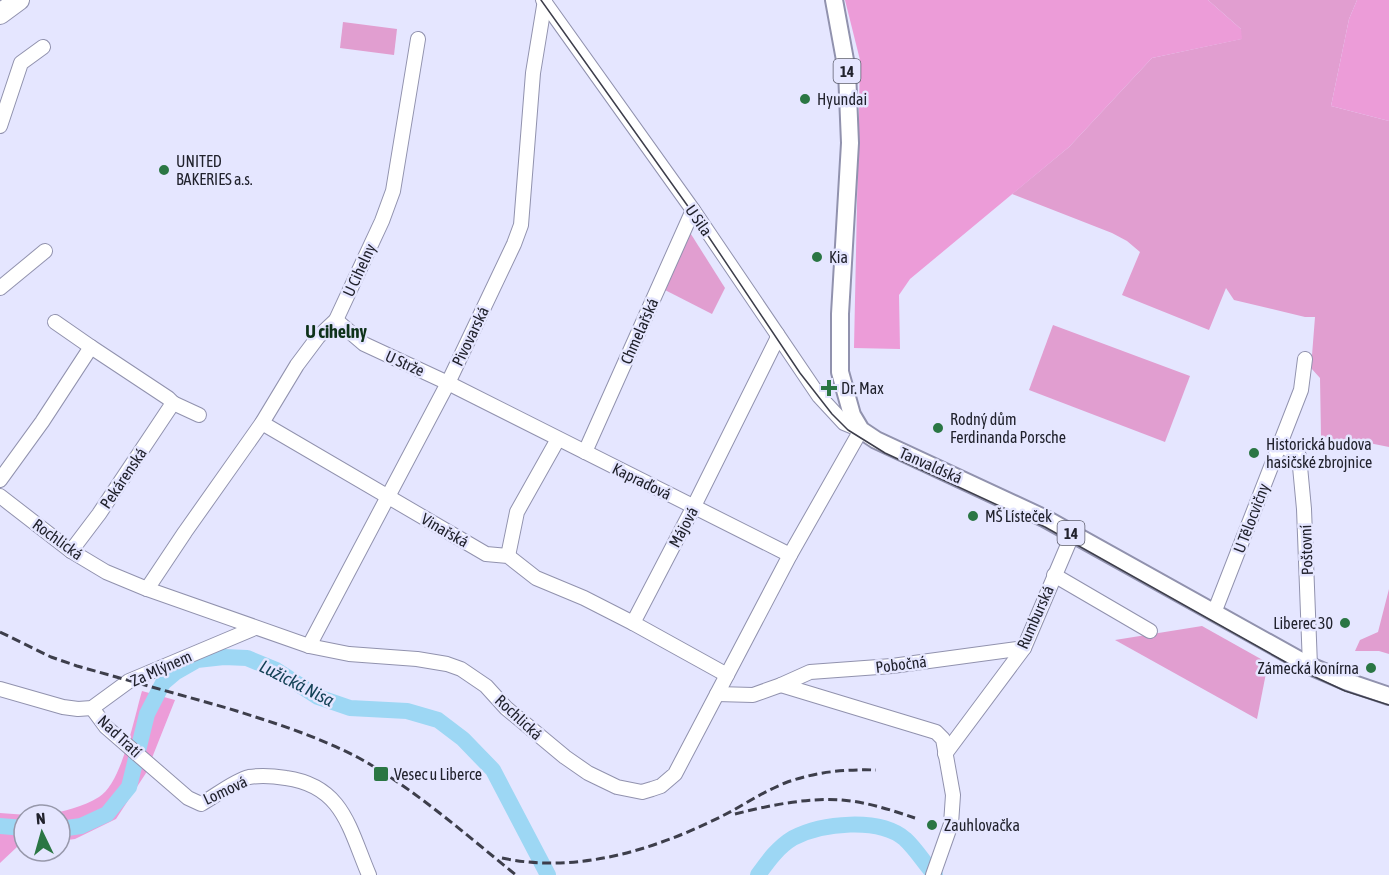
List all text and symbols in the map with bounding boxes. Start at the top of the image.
road number: 14 [834,59,860,83]
place label: Hyundai [817,90,867,109]
marker: Hyundai [798,92,812,106]
place label: UNITED BAKERIES a.s. [176,152,253,188]
marker: UNITED BAKERIES a.s. [157,163,171,177]
street label: U Sila [682,201,716,239]
street label: U Cihelny [339,240,380,300]
place label: Kia [829,248,848,266]
marker: Kia [810,250,824,264]
street label: Chmelařská [616,295,662,367]
street label: Pivovarská [448,303,492,369]
district label: U cihelny [305,321,367,342]
street label: U Strže [383,347,427,379]
place label: Dr. Max [841,379,884,397]
marker: Dr. Max [822,381,836,395]
place label: Rodný dům Ferdinanda Porsche [950,410,1066,446]
marker: Rodný dům Ferdinanda Porsche [931,421,945,435]
place label: Historická budova hasičské zbrojnice [1266,435,1372,472]
street label: Tanvaldská [897,443,965,487]
street label: Pekárenská [96,444,150,512]
marker: Historická budova hasičské zbrojnice [1247,446,1261,460]
street label: Kapraďová [609,459,674,504]
street label: U Tělocvičny [1230,480,1274,556]
street label: Májová [665,504,702,551]
place label: MŠ Lísteček [985,507,1052,525]
street label: Vinařská [418,509,472,551]
marker: MŠ Lísteček [966,509,980,523]
street label: Rochlická [29,515,87,563]
road number: 14 [1058,521,1084,545]
street label: Poštovní [1296,524,1316,576]
street label: Rumburská [1013,583,1057,651]
place label: Liberec 30 [1273,614,1333,632]
marker: Liberec 30 [1338,616,1352,630]
street label: Za Mlýnem [128,647,195,690]
street label: Pobočná [874,652,928,676]
water label: Lužická Nisa [256,655,338,711]
place label: Zámecká konírna [1257,659,1359,677]
marker: Zámecká konírna [1364,661,1378,675]
street label: Rochlická [492,691,546,743]
street label: Nad Tratí [95,711,146,761]
marker: Vesec u Liberce [372,765,390,783]
place label: Vesec u Liberce [394,765,482,783]
street label: Lomová [200,772,250,808]
north arrow [12,803,72,863]
text: N [35,809,46,827]
place label: Zauhlovačka [944,816,1020,834]
marker: Zauhlovačka [925,818,939,832]

